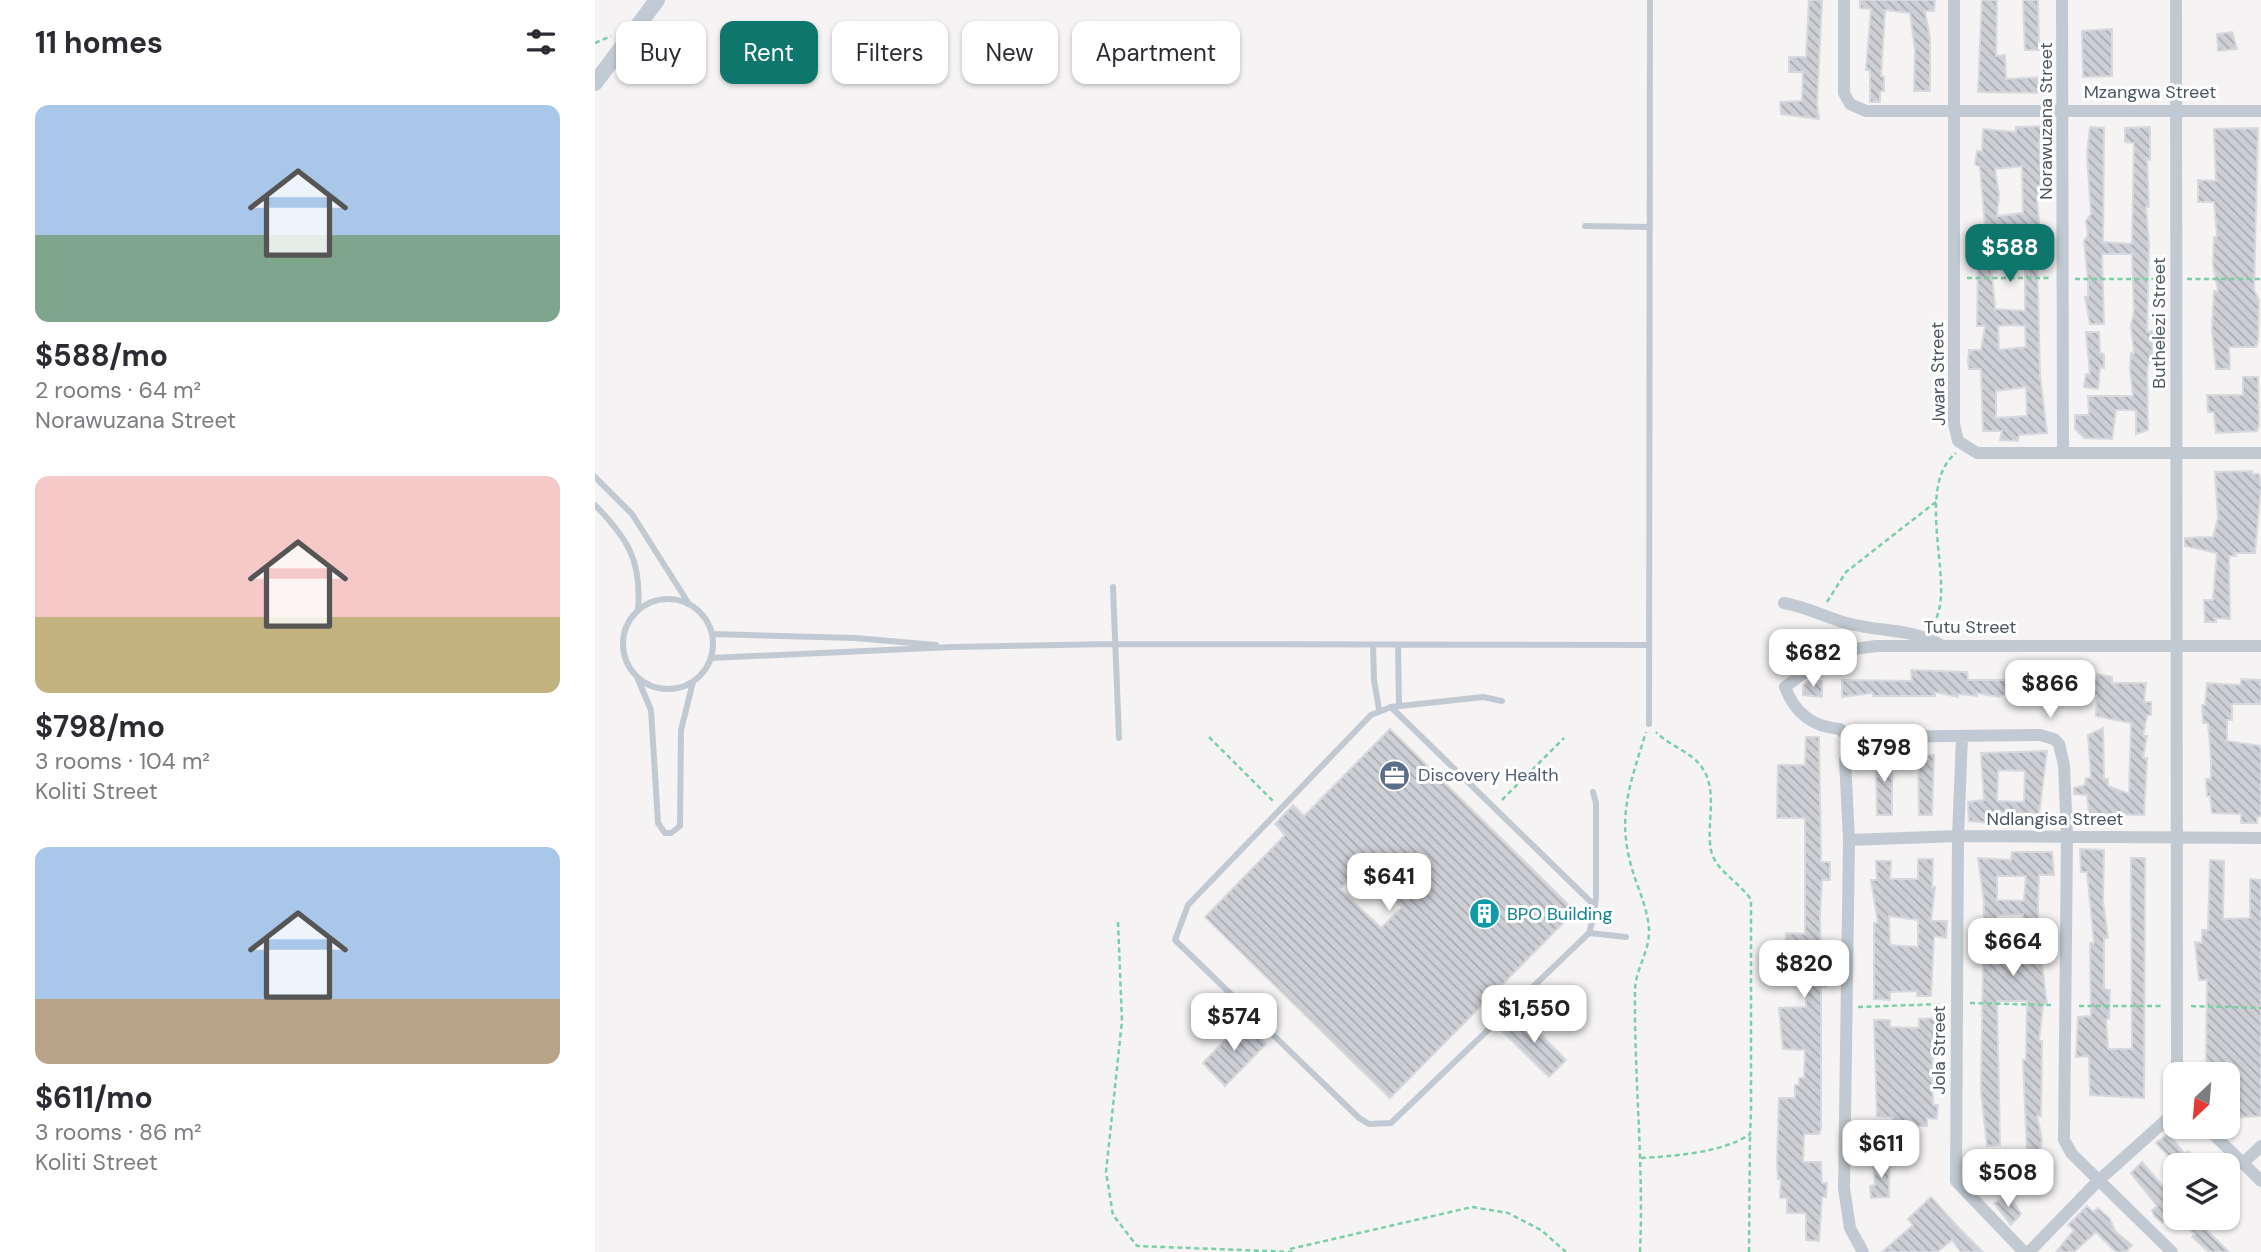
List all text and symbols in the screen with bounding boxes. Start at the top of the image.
chip: Buy [616,21,706,84]
chip: Rent [720,21,818,84]
chip: Filters [832,21,948,84]
chip: New [962,21,1058,84]
chip: Apartment [1072,21,1240,84]
text: 11 homes [35,23,163,62]
icon: filters [522,23,560,61]
street label: Norawuzana Street [2034,42,2058,200]
street label: Mzangwa Street [2084,80,2216,104]
icon: home [235,150,361,276]
pin: $588 [1969,224,2051,284]
text: $588 [1981,232,2039,262]
street label: Buthelezi Street [2147,257,2171,389]
street label: Jwara Street [1925,322,1951,426]
text: $588/mo [35,336,168,375]
text: 2 rooms · 64 m² [35,375,201,405]
text: Norawuzana Street [35,405,236,435]
icon: home [235,521,361,647]
street label: Tutu Street [1924,615,2016,639]
pin: $682 [1772,630,1854,689]
text: $682 [1785,637,1841,667]
pin: $866 [2009,660,2091,720]
text: $866 [2021,668,2079,698]
text: $798/mo [35,707,165,746]
pin: $798 [1843,724,1925,784]
text: $798 [1857,732,1912,762]
text: 3 rooms · 104 m² [35,746,210,776]
office icon: Discovery Health [1378,758,1412,792]
place label: Discovery Health [1418,763,1559,787]
text: Koliti Street [35,776,158,806]
street label: Ndlangisa Street [1987,807,2123,831]
pin: $641 [1348,853,1430,913]
text: $641 [1363,861,1415,891]
icon: home [235,892,361,1018]
building icon: BPO Building [1467,897,1501,931]
place label: BPO Building [1507,902,1613,926]
pin: $664 [1972,918,2054,978]
text: $664 [1984,926,2042,956]
pin: $820 [1763,940,1845,1000]
text: $820 [1775,948,1833,978]
pin: $1,550 [1477,986,1591,1045]
pin: $574 [1193,993,1275,1053]
text: $1,550 [1498,993,1570,1023]
text: $574 [1207,1001,1261,1031]
street label: Jola Street [1927,1005,1951,1095]
north arrow [2163,1062,2240,1139]
map controls [2163,1062,2240,1230]
text: $611/mo [35,1078,153,1117]
text: 3 rooms · 86 m² [35,1117,202,1147]
pin: $611 [1840,1120,1922,1180]
text: $611 [1858,1128,1904,1158]
text: Koliti Street [35,1147,158,1177]
pin: $508 [1967,1150,2049,1209]
button: layers [2163,1153,2240,1230]
text: $508 [1979,1157,2037,1187]

